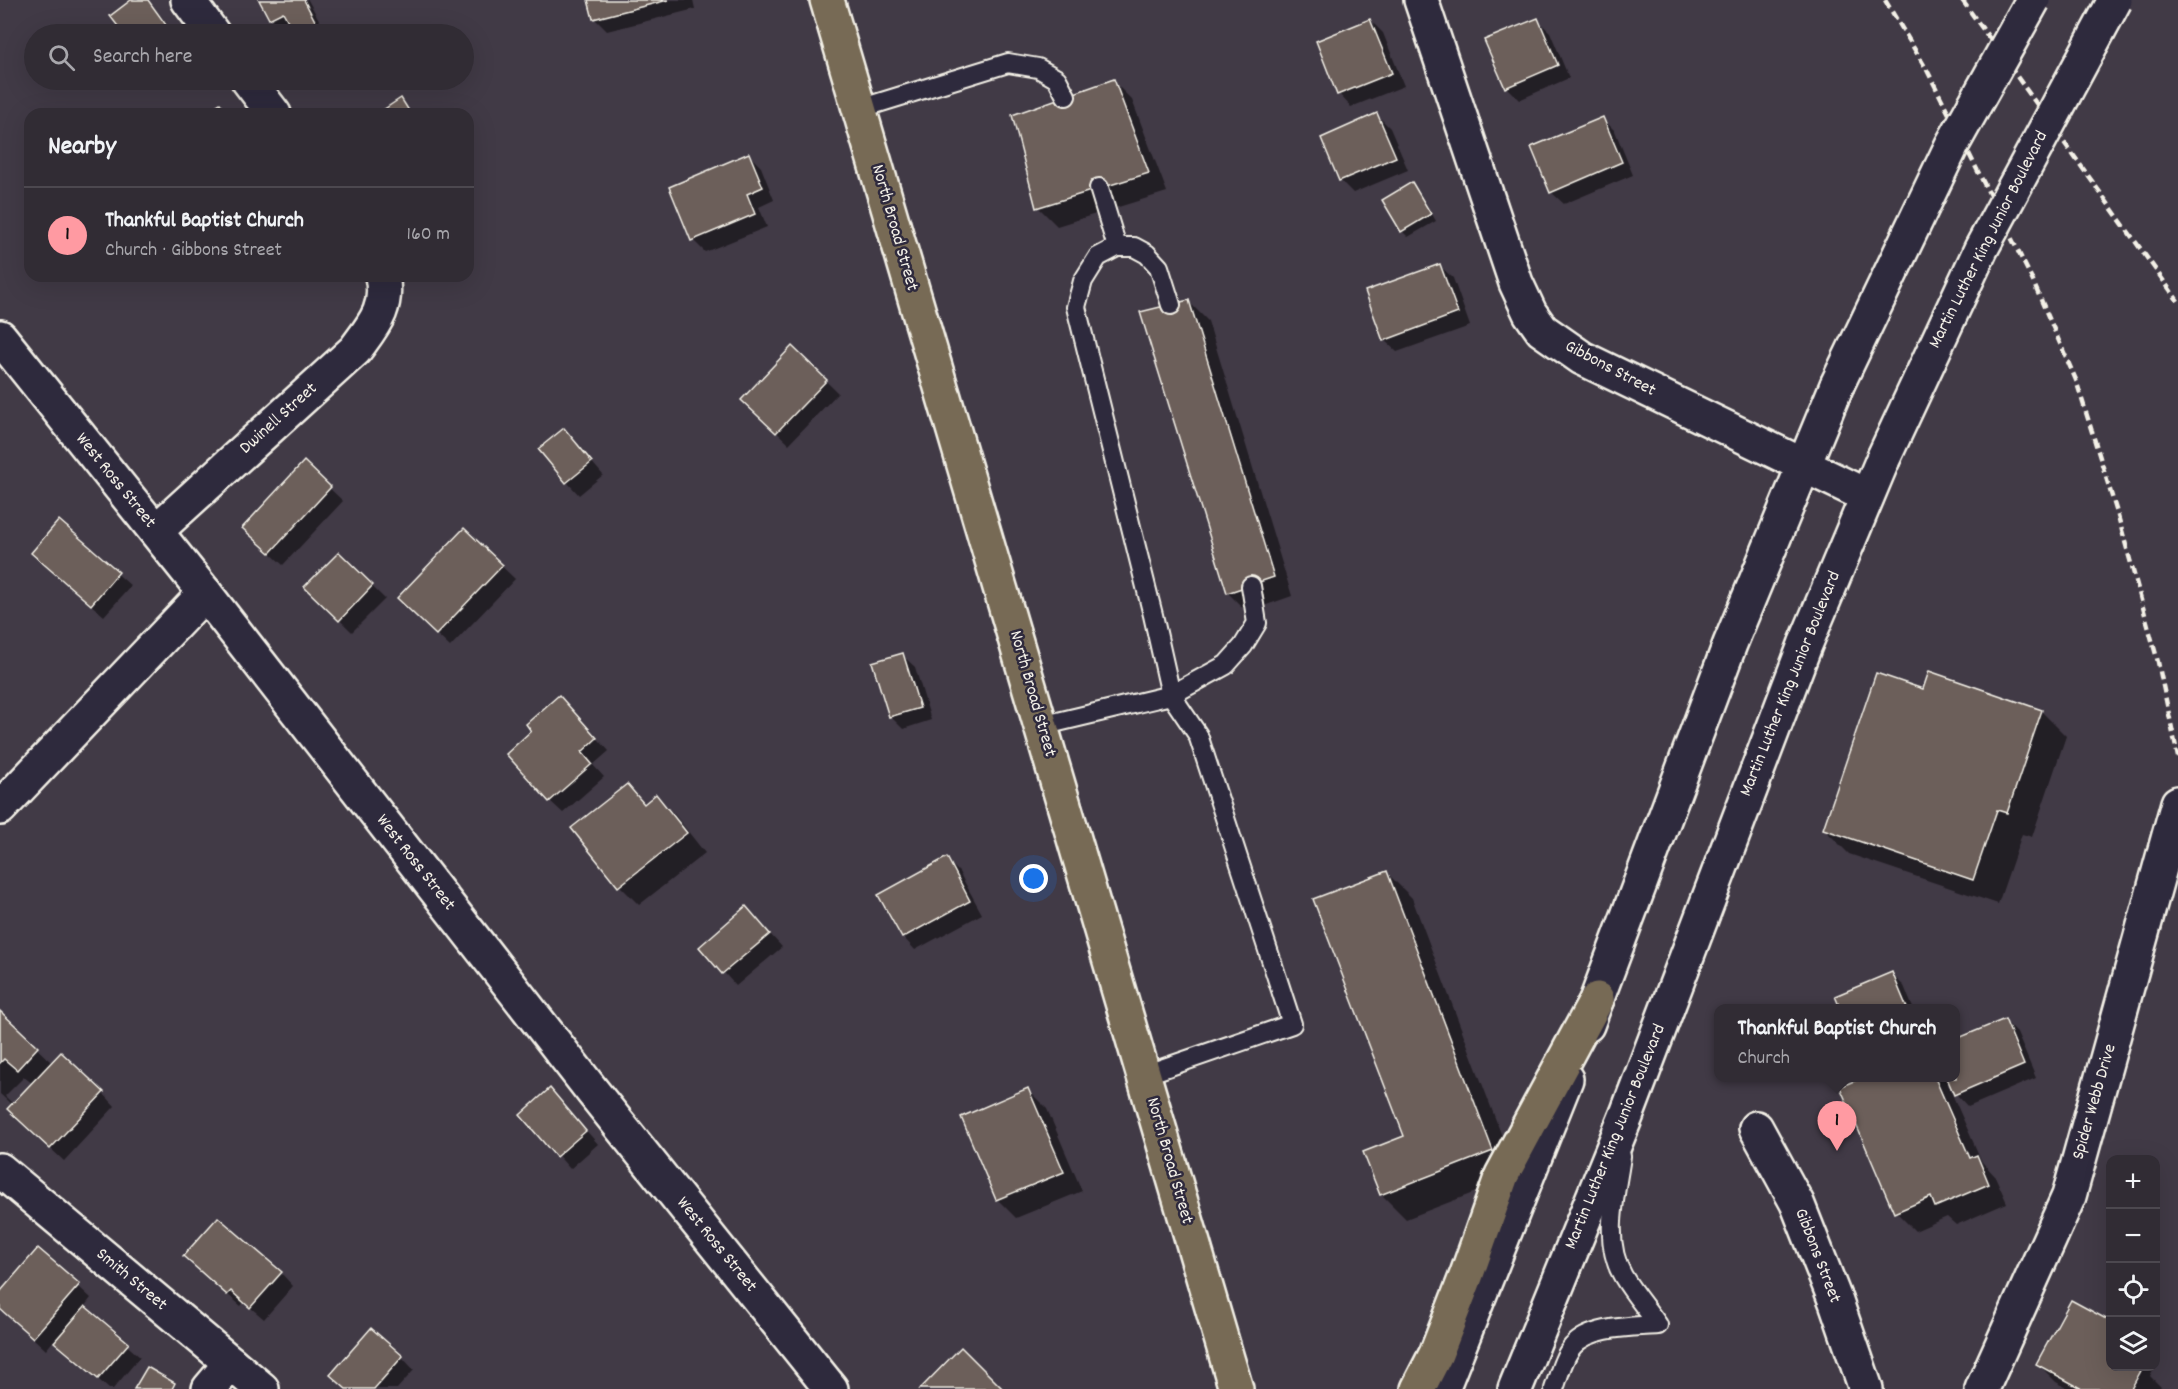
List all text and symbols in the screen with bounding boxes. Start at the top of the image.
search box [24,24,474,90]
icon: search [45,41,78,74]
text: Search here [93,42,192,73]
street label: Martin Luther King Junior Boulevard [1923,127,2055,353]
text: Nearby [48,129,116,166]
street label: North Broad Street [864,162,924,295]
text: Thankful Baptist Church [105,206,304,237]
text: 1 [65,221,70,249]
text: 160 m [407,221,450,249]
text: Church · Gibbons Street [105,237,282,265]
street label: Gibbons Street [1560,335,1660,404]
street label: Dwinell Street [235,377,324,461]
street label: West Ross Street [69,428,162,534]
street label: Martin Luther King Junior Boulevard [1734,568,1848,800]
street label: North Broad Street [1002,628,1062,761]
street label: West Ross Street [369,809,461,917]
your location [1019,864,1048,893]
popup [1714,1004,1960,1082]
text: Thankful Baptist Church [1738,1014,1936,1045]
street label: Martin Luther King Junior Boulevard [1559,1021,1673,1253]
street label: Spider Webb Drive [2067,1041,2123,1163]
text: Church [1738,1045,1790,1073]
street label: North Broad Street [1139,1095,1199,1228]
pin: 1 [1818,1102,1856,1151]
map controls [2106,1155,2160,1371]
button: + [2106,1155,2160,1209]
street label: West Ross Street [670,1192,763,1298]
street label: Gibbons Street [1787,1205,1847,1307]
button: − [2106,1209,2160,1263]
street label: Smith Street [90,1243,172,1318]
button: locate [2106,1263,2160,1317]
button: layers [2106,1317,2160,1371]

